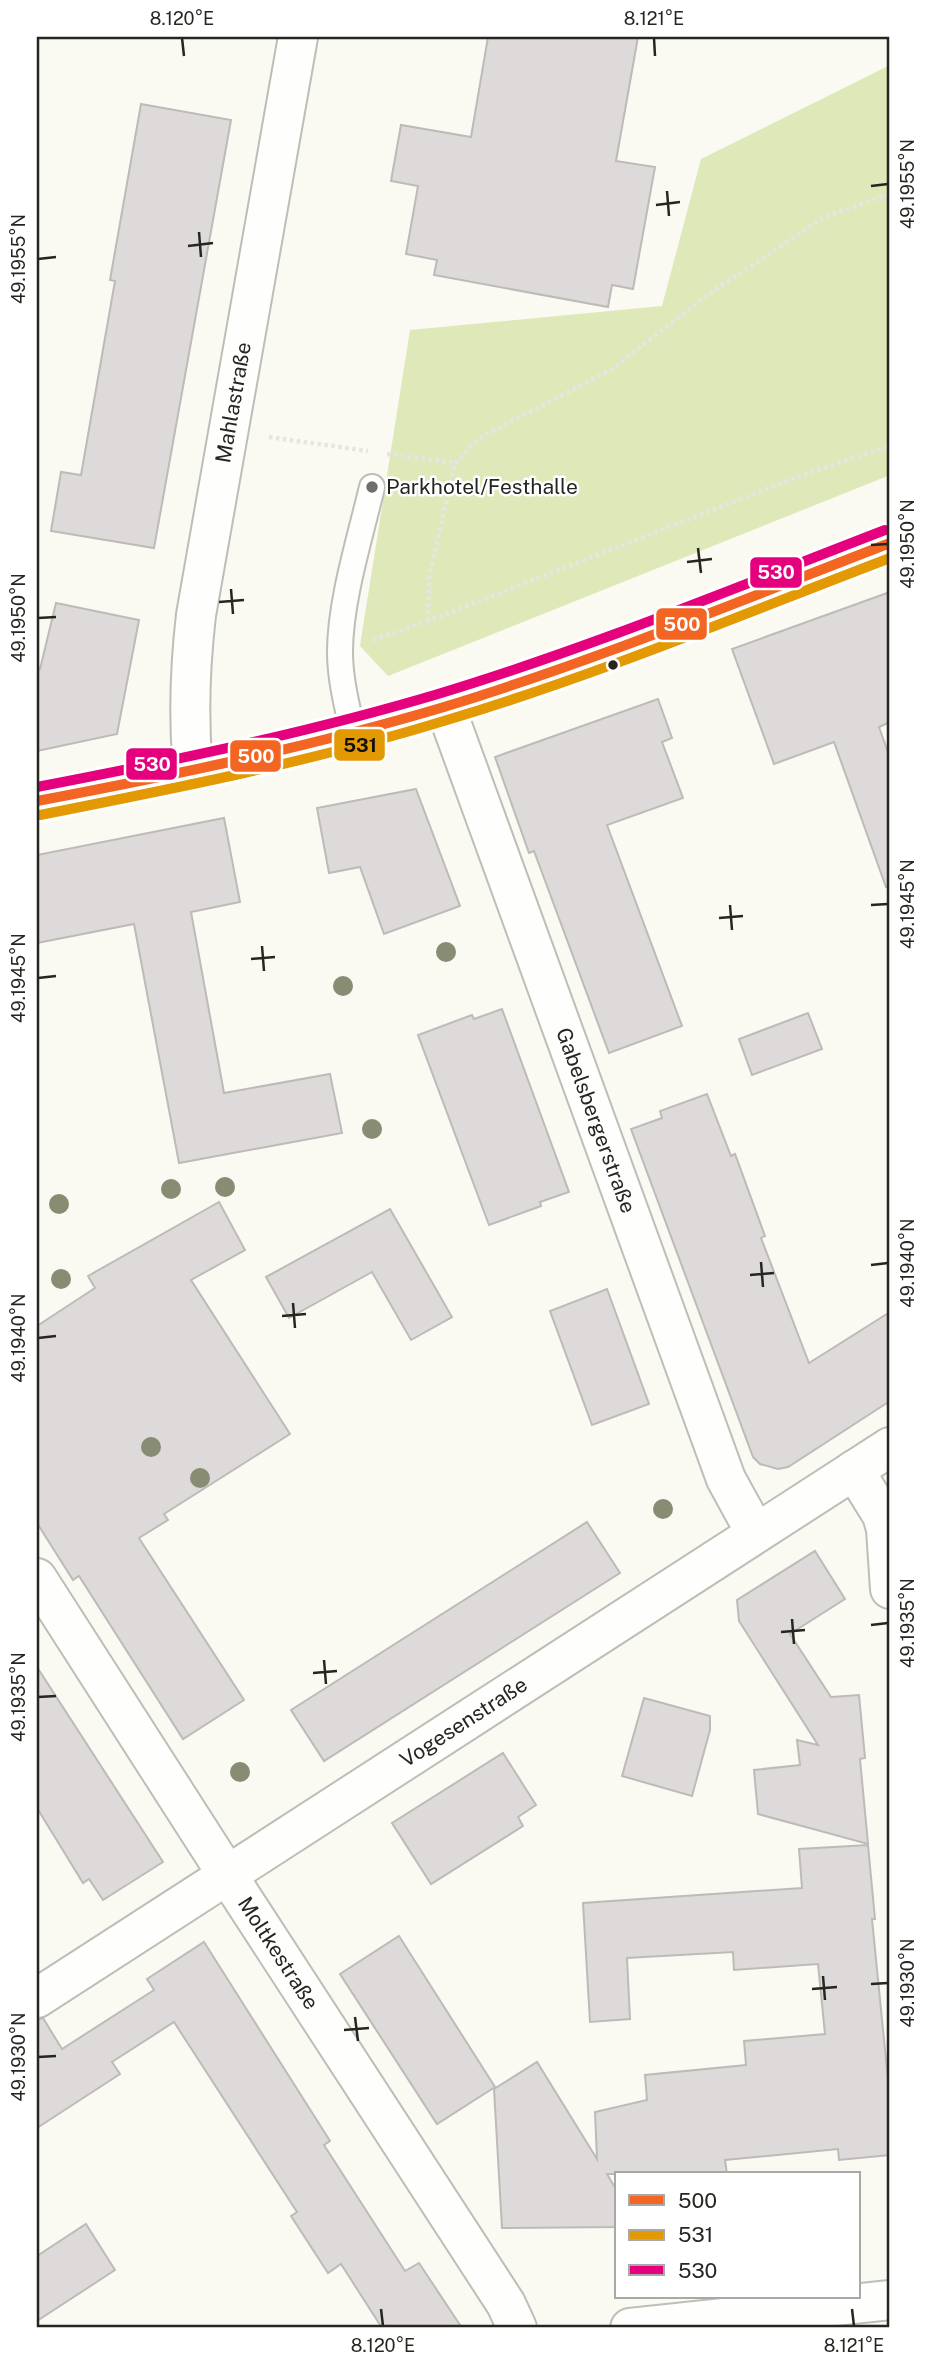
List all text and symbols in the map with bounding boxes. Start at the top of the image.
text: 8.120°E [150,8,214,29]
text: 8.121°E [624,8,684,29]
text: 49.1955°N [897,139,918,229]
text: 49.1955°N [8,214,29,304]
street label: Mahlastraße [210,340,256,465]
place label: Parkhotel/Festhalle [386,474,578,499]
marker: Parkhotel/Festhalle [364,479,380,495]
text: 49.1950°N [897,499,918,589]
line badge: 530 [749,556,803,589]
text: 530 [757,561,795,583]
text: 49.1950°N [8,573,29,663]
line badge: 500 [655,607,708,641]
text: 500 [663,613,701,635]
unlabelled marker [606,658,620,672]
line badge: 531 [333,728,386,762]
text: 531 [343,734,377,756]
line badge: 500 [229,739,282,773]
text: 500 [237,745,275,767]
line badge: 530 [125,747,178,781]
text: 530 [133,753,171,775]
text: 49.1945°N [897,859,918,949]
text: 49.1945°N [8,933,29,1023]
street label: Gabelsbergerstraße [551,1024,641,1216]
text: 49.1940°N [897,1218,918,1308]
text: 49.1940°N [8,1293,29,1383]
text: 49.1935°N [897,1578,918,1668]
text: 49.1935°N [8,1652,29,1742]
street label: Vogesenstraße [395,1672,532,1772]
street label: Moltkestraße [233,1892,324,2014]
text: 49.1930°N [897,1938,918,2028]
text: 49.1930°N [8,2012,29,2102]
legend [615,2172,860,2298]
text: 500 [678,2188,717,2213]
text: 531 [678,2222,713,2247]
text: 530 [678,2258,717,2283]
text: 8.120°E [351,2335,415,2356]
text: 8.121°E [824,2335,884,2356]

